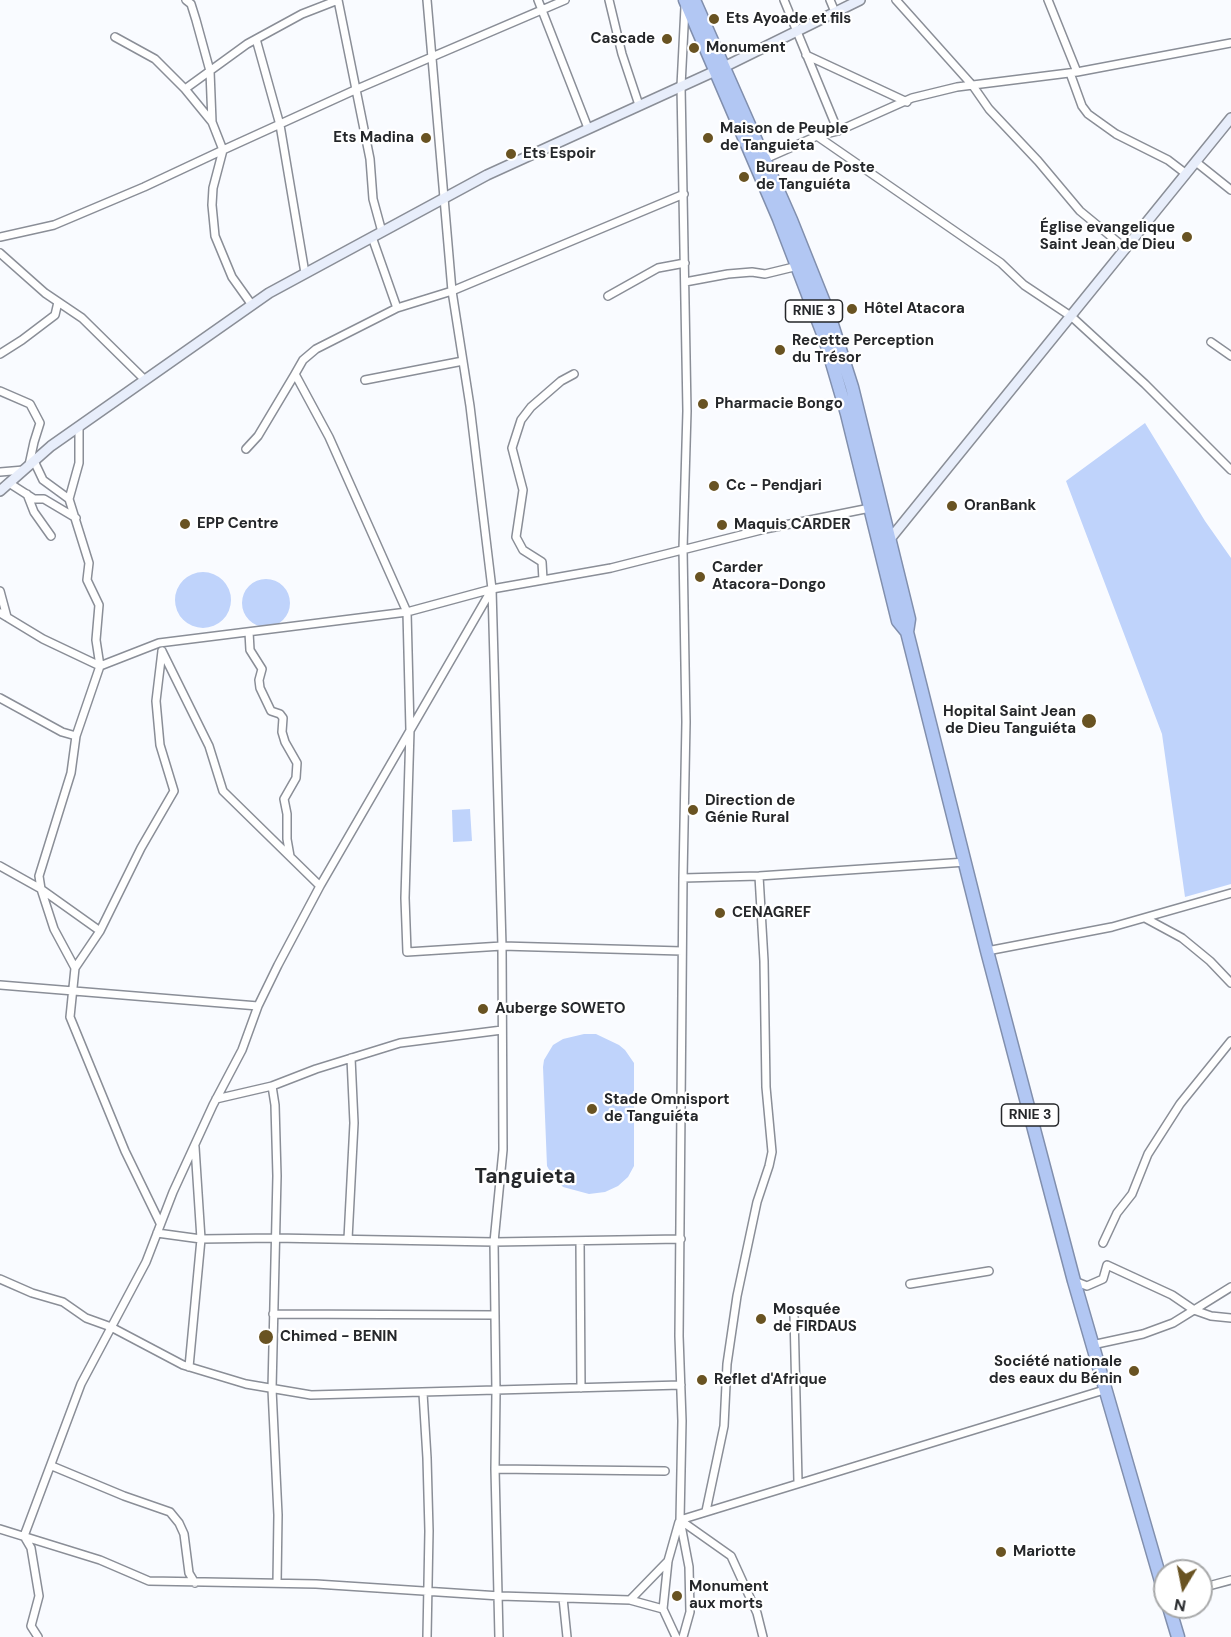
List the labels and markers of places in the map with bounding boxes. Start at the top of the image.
place label: Ets Ayoade et fils [726,10,851,28]
marker: Ets Ayoade et fils [707,12,721,26]
place label: Cascade [590,30,655,48]
marker: Cascade [660,32,674,46]
place label: Monument [706,39,786,57]
marker: Monument [687,41,701,55]
place label: Maison de Peuple de Tanguieta [720,120,848,155]
place label: Ets Madina [333,129,414,147]
marker: Ets Madina [419,131,433,145]
marker: Maison de Peuple de Tanguieta [701,131,715,145]
place label: Ets Espoir [523,145,596,163]
marker: Ets Espoir [504,147,518,161]
place label: Bureau de Poste de Tanguiéta [756,159,875,194]
marker: Bureau de Poste de Tanguiéta [737,170,751,184]
place label: Église evangelique Saint Jean de Dieu [1040,219,1175,254]
marker: Église evangelique Saint Jean de Dieu [1180,230,1194,244]
place label: Hôtel Atacora [864,300,965,318]
marker: Hôtel Atacora [845,302,859,316]
place label: Recette Perception du Trésor [792,332,934,367]
marker: Recette Perception du Trésor [773,343,787,357]
place label: Pharmacie Bongo [715,395,843,413]
marker: Pharmacie Bongo [696,397,710,411]
place label: Cc - Pendjari [726,477,822,495]
marker: Cc - Pendjari [707,479,721,493]
place label: OranBank [964,497,1036,515]
marker: OranBank [945,499,959,513]
place label: EPP Centre [197,515,279,533]
place label: Maquis CARDER [734,516,851,534]
marker: EPP Centre [178,517,192,531]
marker: Maquis CARDER [715,518,729,532]
place label: Carder Atacora-Dongo [712,559,826,594]
marker: Carder Atacora-Dongo [693,570,707,584]
place label: Hopital Saint Jean de Dieu Tanguiéta [943,703,1076,738]
marker: Hopital Saint Jean de Dieu Tanguiéta [1080,712,1098,730]
place label: Direction de Génie Rural [705,792,795,827]
marker: Direction de Génie Rural [686,803,700,817]
place label: CENAGREF [732,904,811,922]
marker: CENAGREF [713,906,727,920]
place label: Auberge SOWETO [495,1000,625,1018]
marker: Auberge SOWETO [476,1002,490,1016]
place label: Stade Omnisport de Tanguiéta [604,1091,730,1126]
marker: Stade Omnisport de Tanguiéta [585,1102,599,1116]
place label: Mosquée de FIRDAUS [773,1301,857,1336]
marker: Mosquée de FIRDAUS [754,1312,768,1326]
marker: Chimed - BENIN [257,1328,275,1346]
place label: Chimed - BENIN [280,1328,397,1346]
place label: Société nationale des eaux du Bénin [989,1353,1122,1388]
marker: Société nationale des eaux du Bénin [1127,1364,1141,1378]
place label: Reflet d'Afrique [714,1371,827,1389]
marker: Reflet d'Afrique [695,1373,709,1387]
place label: Mariotte [1013,1543,1076,1561]
marker: Mariotte [994,1545,1008,1559]
place label: Monument aux morts [689,1578,769,1613]
marker: Monument aux morts [670,1589,684,1603]

